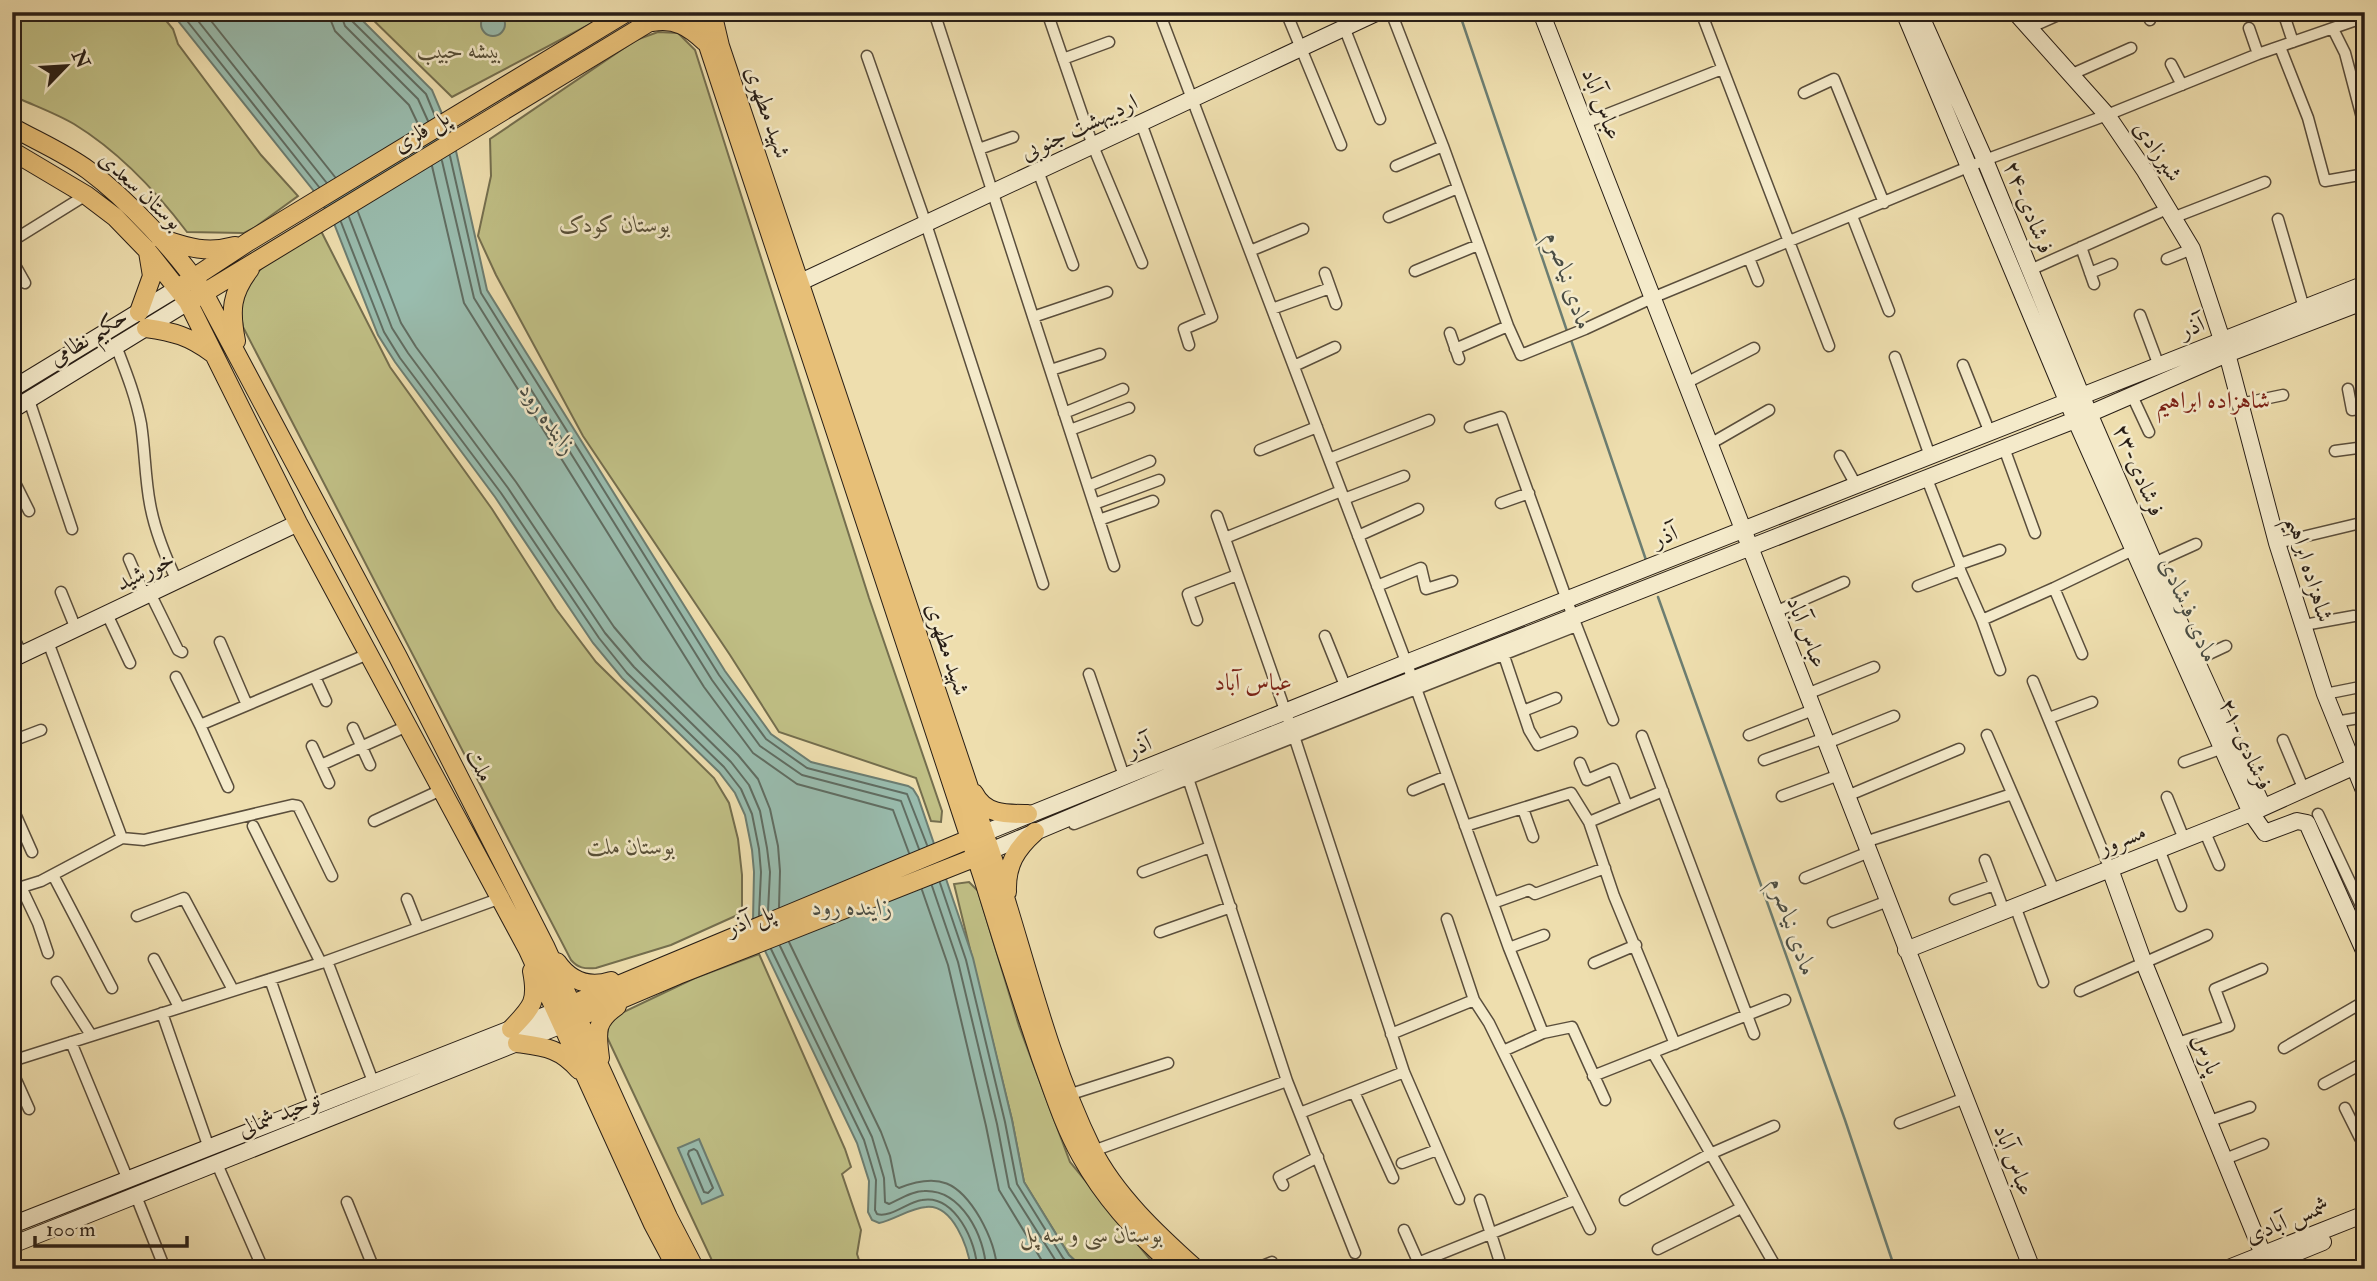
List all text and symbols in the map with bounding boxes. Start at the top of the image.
north arrow [32,32,102,102]
park label: بیشه حبیب [417,36,501,66]
text: N [66,46,95,73]
street label: شهید مطهری [739,62,797,162]
street label: عباس آباد [1575,64,1629,144]
street label: اردیبهشت جنوبی [1016,87,1143,168]
street label: پل فلزی [387,102,457,161]
street label: شیرزادی [2127,115,2189,187]
street label: بوستان سعدی [93,144,189,236]
street label: ۲۴-فرشادی [1997,156,2061,258]
park label: بوستان کودک [560,210,671,239]
water label: مادی نیاصرم [1533,228,1600,336]
street label: حکیم نظامی [43,302,137,379]
street label: آذر [2173,308,2212,346]
water label: زاینده رود [512,377,584,461]
district label: شاهزاده ابراهیم [2156,385,2270,424]
street label: ۲۳-فرشادی [2107,419,2171,521]
street label: شاهزاده ابراهیم [2272,512,2340,628]
street label: آذر [1646,517,1685,555]
street label: خورشید [111,544,179,598]
water label: مادی فرشادی [2152,552,2226,668]
street label: عباس آباد [1780,592,1834,672]
street label: شهید مطهری [919,599,977,699]
district label: عباس آباد [1214,667,1292,698]
street label: ۲۱-فرشادی [2213,694,2279,794]
street label: آذر [1120,727,1159,765]
street label: ملت [459,743,501,787]
street label: مسرور [2092,816,2150,863]
park label: بوستان ملت [587,832,676,861]
water label: مادی نیاصرم [1757,874,1824,982]
water label: زاینده رود [811,892,893,923]
street label: پل آذر [720,897,780,945]
street label: پارس [2184,1029,2229,1081]
street label: توحید شمالی [233,1084,325,1144]
street label: عباس آباد [1987,1120,2041,1200]
street label: شمس آبادی [2241,1190,2334,1251]
scale bar [35,1204,187,1248]
text: 100 m [46,1216,96,1243]
park label: بوستان سی و سه پل [1019,1220,1163,1251]

